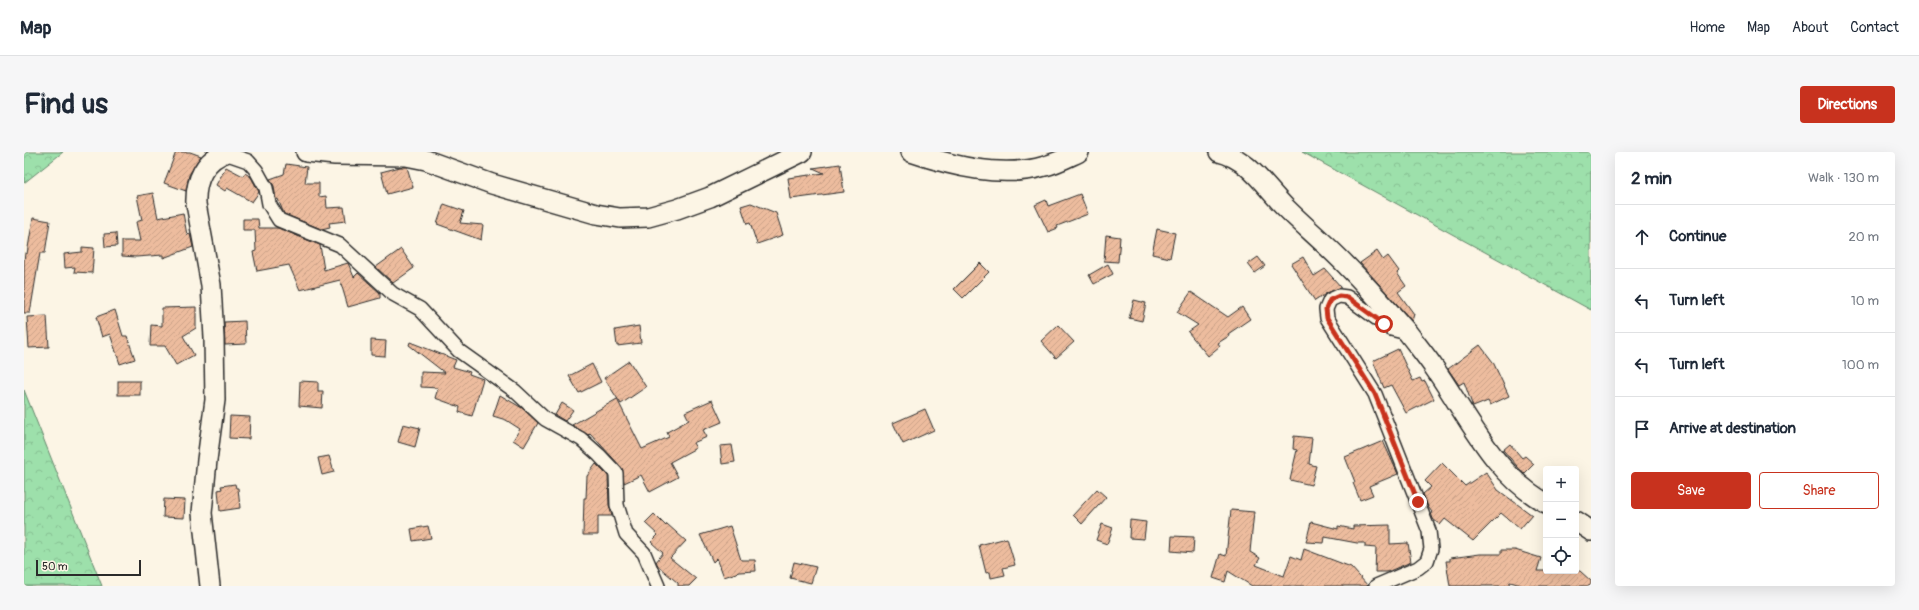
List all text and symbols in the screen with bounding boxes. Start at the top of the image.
text: Map [20,16,51,40]
text: Home [1690,19,1725,36]
text: Map [1747,19,1770,36]
text: About [1792,19,1828,36]
text: Contact [1850,19,1899,36]
button: Directions [1800,86,1895,123]
text: Find us [24,87,108,122]
text: 2 min [1631,168,1672,189]
text: Walk · 130 m [1808,170,1879,186]
icon: ahead [1631,226,1653,248]
text: Continue [1669,227,1727,246]
text: 20 m [1848,229,1879,245]
icon: left [1631,290,1653,312]
text: Turn left [1669,291,1725,310]
text: 10 m [1851,293,1879,309]
route start [1375,315,1393,333]
icon: left [1631,354,1653,376]
text: Turn left [1669,355,1725,374]
text: 100 m [1842,357,1879,373]
icon: arrive [1631,418,1653,440]
text: Arrive at destination [1669,419,1796,438]
map controls [1543,466,1579,574]
button: + [1543,466,1579,502]
button: Save [1631,472,1751,509]
button: Share [1759,472,1879,509]
route end [1409,493,1427,511]
button: − [1543,502,1579,538]
button: locate [1543,538,1579,574]
scale bar [36,558,141,577]
text: 50 m [42,560,68,573]

